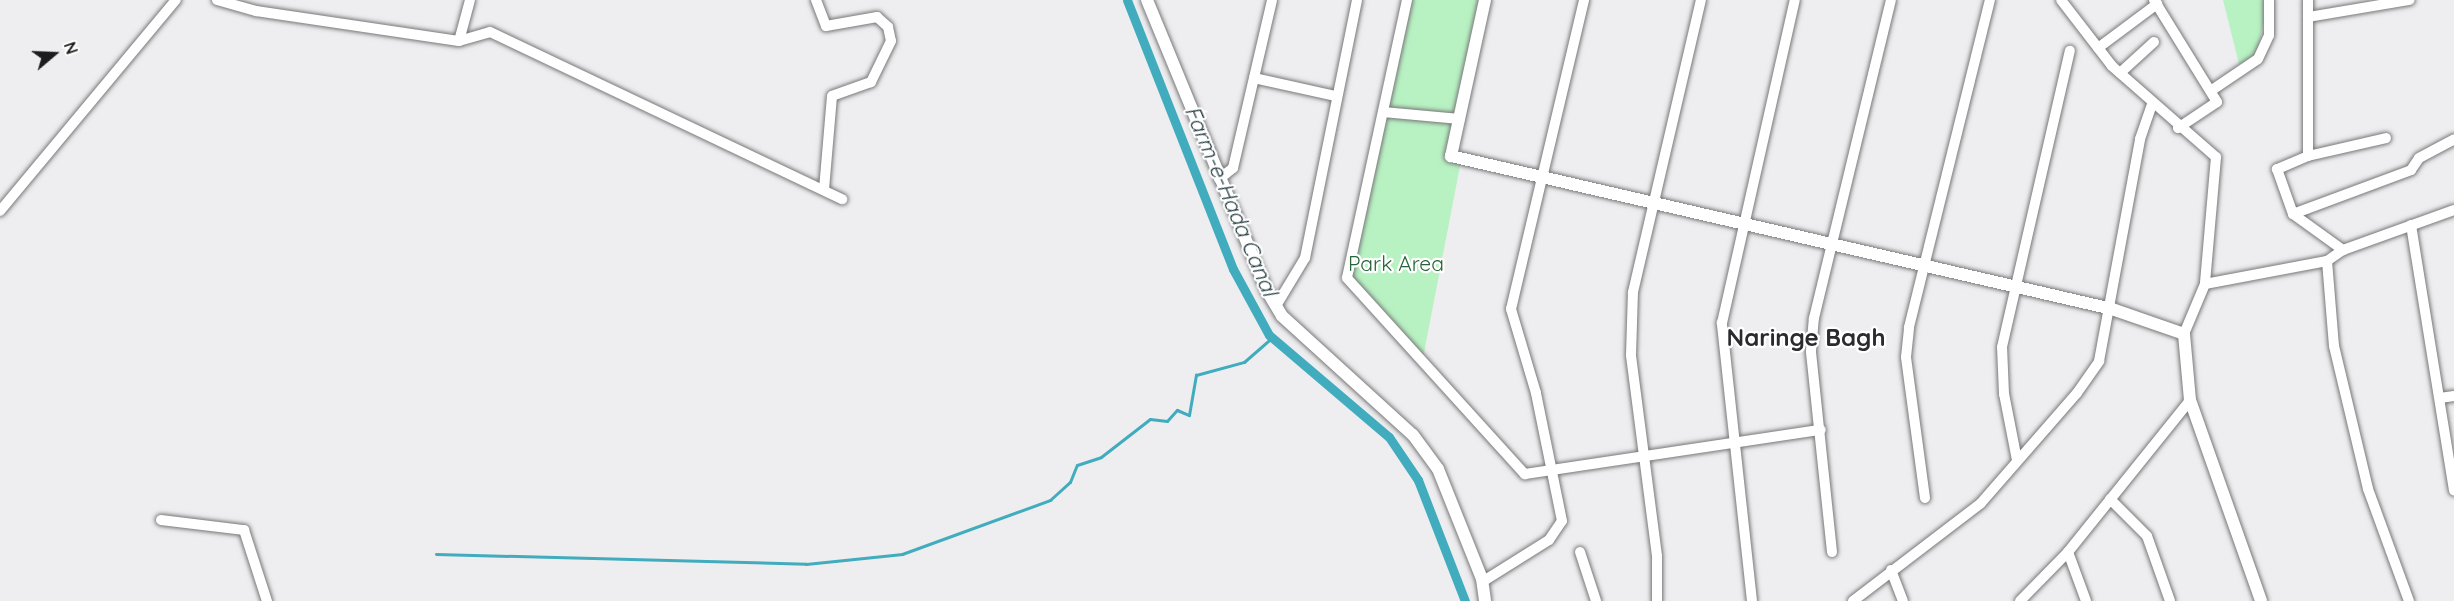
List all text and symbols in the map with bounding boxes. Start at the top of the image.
north arrow [24,24,84,84]
text: N [60,39,82,57]
water label: Farm-e-Hada Canal [1179,102,1283,300]
park label: Park Area [1348,250,1444,276]
district label: Naringe Bagh [1727,324,1885,352]

